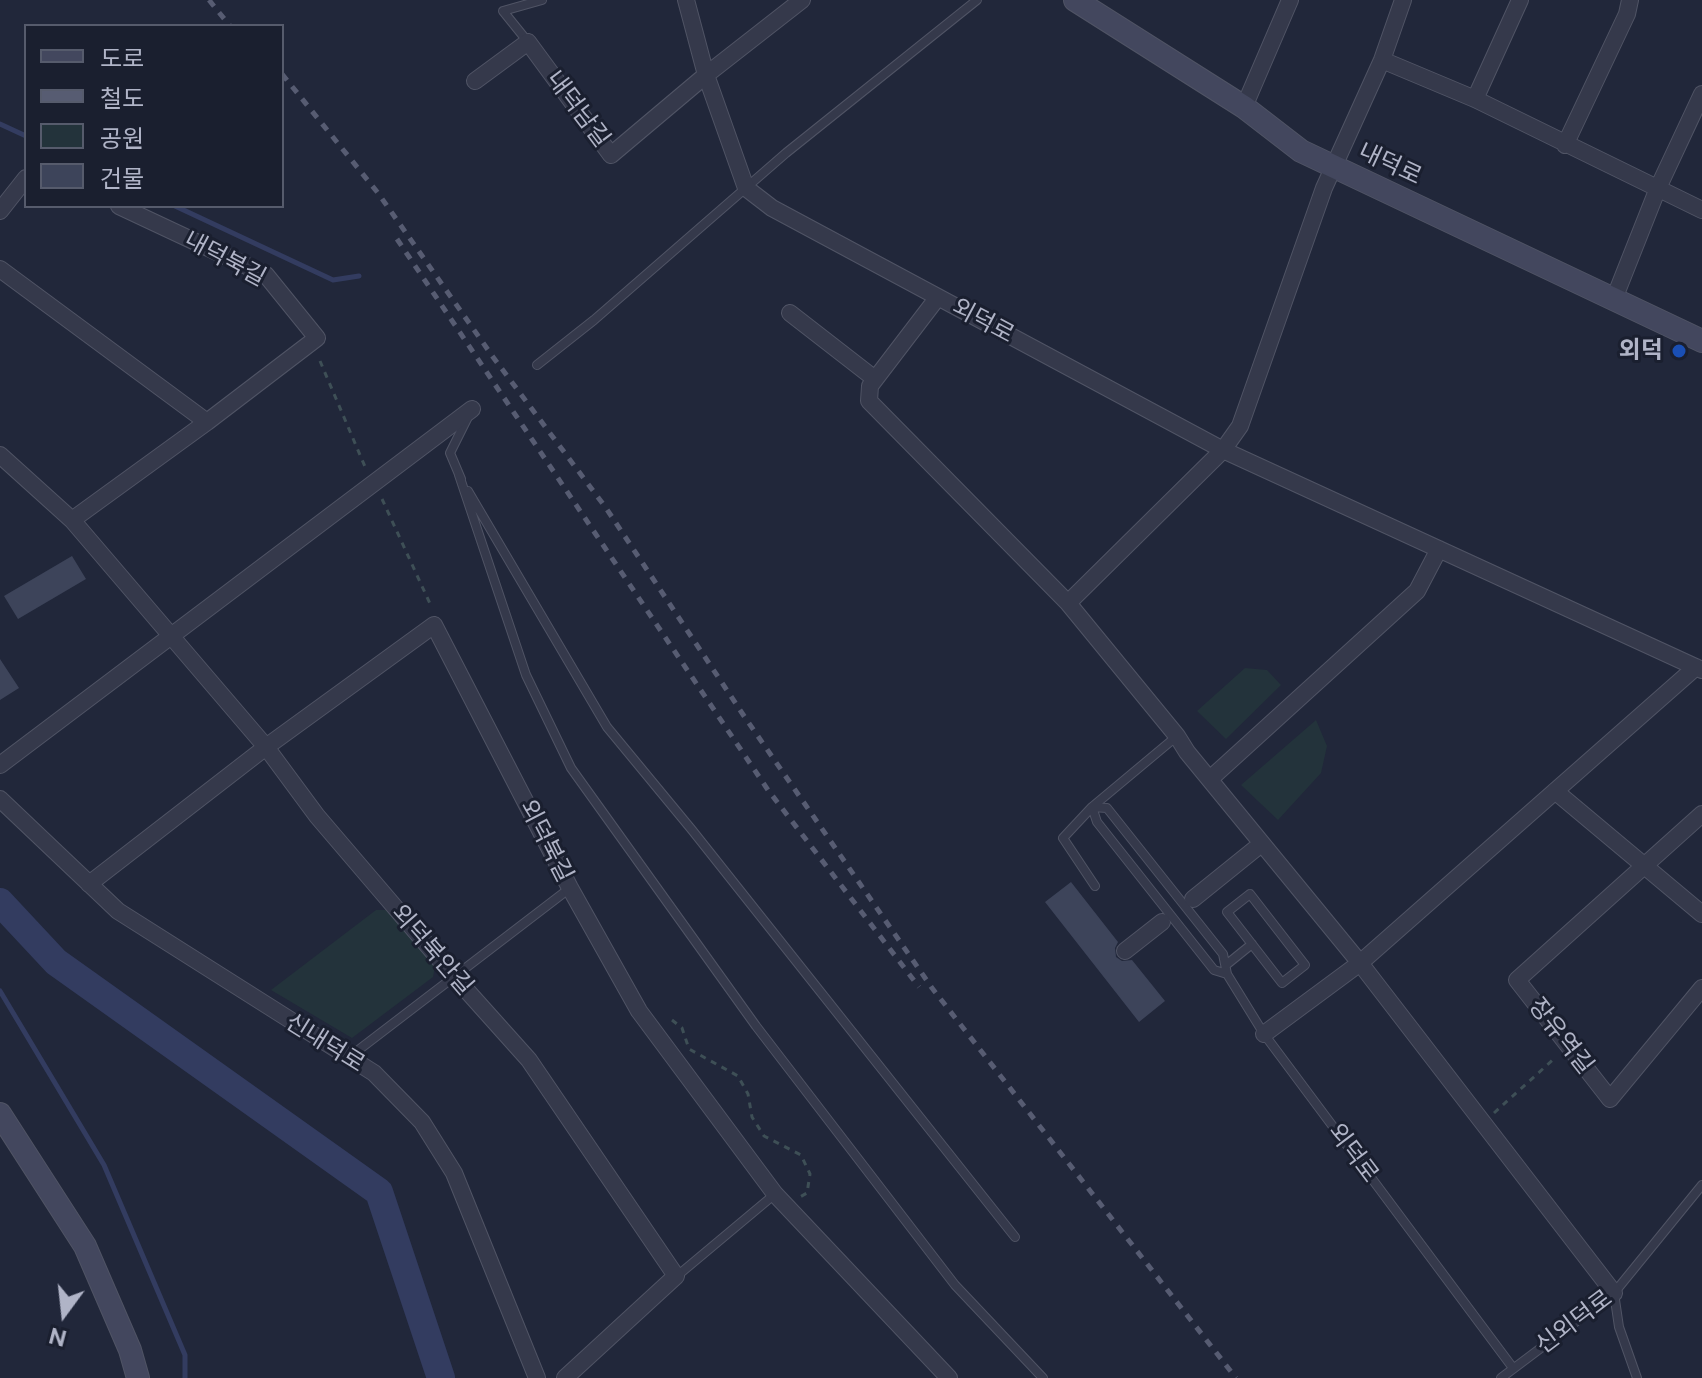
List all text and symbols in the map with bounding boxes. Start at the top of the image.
legend [24,24,284,208]
text: 도로 [100,44,144,72]
street label: 내덕남길 [540,65,616,153]
text: 철도 [100,84,144,112]
text: 공원 [100,124,144,152]
street label: 내덕로 [1354,137,1426,191]
text: 건물 [100,164,144,192]
street label: 내덕북길 [179,226,271,292]
street label: 외덕로 [947,293,1019,349]
place label: 외덕 [1619,337,1663,365]
marker: 외덕 [1670,342,1688,360]
street label: 외덕북길 [513,795,579,887]
street label: 외덕북안길 [385,899,479,1001]
street label: 장유역길 [1522,992,1600,1080]
street label: 신내덕로 [280,1007,370,1079]
street label: 외덕로 [1322,1118,1384,1188]
north arrow [24,1274,104,1354]
street label: 신외덕로 [1530,1284,1618,1360]
text: N [46,1322,69,1352]

